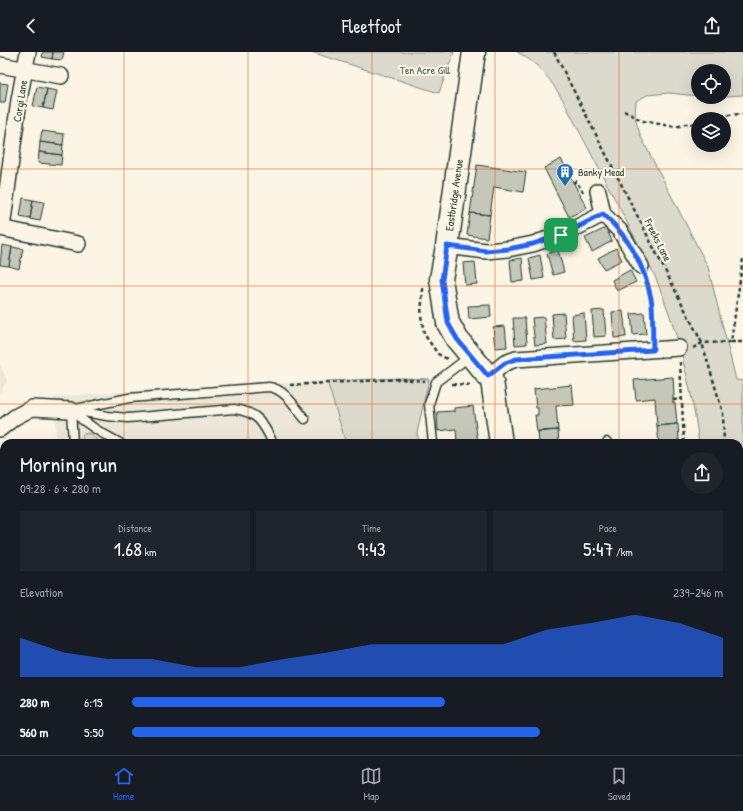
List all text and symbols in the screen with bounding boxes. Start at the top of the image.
text: Fleetfoot [342,14,401,39]
icon: back [20,15,42,37]
icon: share [701,15,723,37]
park label: Ten Acre Gill [400,63,450,77]
map controls [691,64,731,152]
button: locate [691,64,731,104]
street label: Corgi Lane [10,78,30,123]
button: layers [691,112,731,152]
street label: Eastbridge Avenue [442,158,466,232]
building icon: Banky Mead [555,162,575,187]
place label: Banky Mead [578,165,625,179]
street label: Freeks Lane [641,215,675,264]
pin [544,218,578,252]
icon: arrive [550,224,572,246]
text: Morning run [20,449,117,479]
button: share [681,452,723,494]
text: 09:28 · 6 × 280 m [20,479,101,497]
text: Distance [118,521,152,535]
text: Time [362,521,381,535]
text: Pace [599,521,617,535]
text: 1.68 [114,535,142,562]
text: 9:43 [357,535,386,562]
text: 5:47 [583,535,613,562]
text: km [142,545,157,559]
text: /km [613,545,633,559]
text: Elevation [20,583,63,601]
text: 239–246 m [673,583,723,601]
text: 280 m [20,693,49,711]
text: 6:15 [84,693,102,711]
text: 560 m [20,723,48,741]
text: 5:50 [84,723,104,741]
tab: Home [113,765,135,803]
tab: Map [360,765,382,803]
tab: Saved [608,765,630,803]

